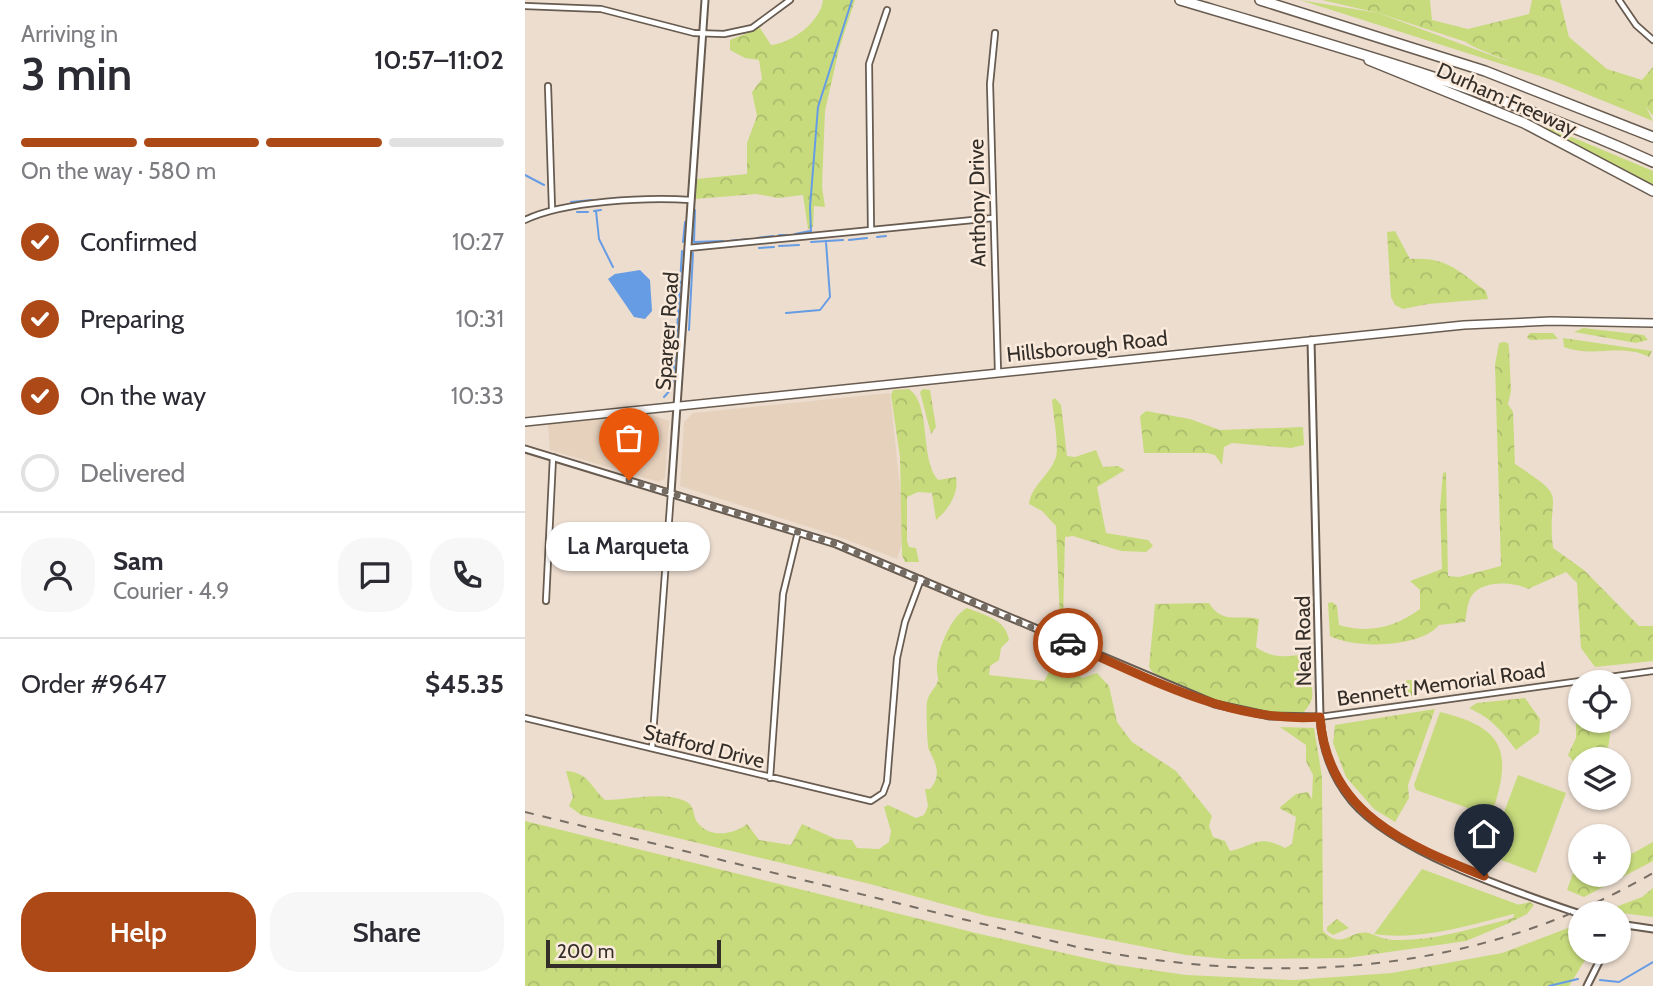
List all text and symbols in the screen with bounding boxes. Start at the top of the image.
text: Arriving in [21,20,118,48]
text: 10:57–11:02 [374,44,504,76]
text: 3 min [21,46,132,102]
street label: Durham Freeway [1433,57,1581,141]
street label: Anthony Drive [963,138,991,267]
text: On the way · 580 m [21,157,216,185]
icon: check [21,223,59,261]
text: Confirmed [80,226,197,258]
text: 10:27 [452,228,504,256]
street label: Sparger Road [650,271,684,391]
icon: check [21,300,59,338]
text: Preparing [80,303,184,335]
text: 10:31 [456,305,504,333]
street label: Hillsborough Road [1005,325,1169,367]
icon: check [21,377,59,415]
text: On the way [80,380,206,412]
text: 10:33 [451,382,504,410]
pin [599,408,659,480]
icon: bag [610,419,648,457]
text: Delivered [80,457,185,489]
callout: La Marqueta [547,522,711,571]
text: La Marqueta [567,532,689,560]
button: person [21,538,95,612]
button: chat [338,538,412,612]
button: phone [430,538,504,612]
text: Sam [113,545,164,577]
text: Courier · 4.9 [113,577,229,605]
street label: Neal Road [1290,596,1316,686]
courier [1033,608,1103,678]
icon: car [1049,624,1087,662]
street label: Bennett Memorial Road [1335,657,1547,711]
text: Order #9647 [21,668,166,700]
text: $45.35 [425,668,504,700]
map controls [1568,670,1631,964]
button: locate [1568,670,1631,733]
street label: Stafford Drive [641,719,767,773]
button: layers [1568,747,1631,810]
pin [1454,804,1514,876]
icon: home [1465,815,1503,853]
button: + [1568,824,1631,887]
button: Help [21,892,256,972]
button: Share [270,892,504,972]
button: − [1568,901,1631,964]
scale bar [546,937,721,969]
text: 200 m [557,940,614,963]

